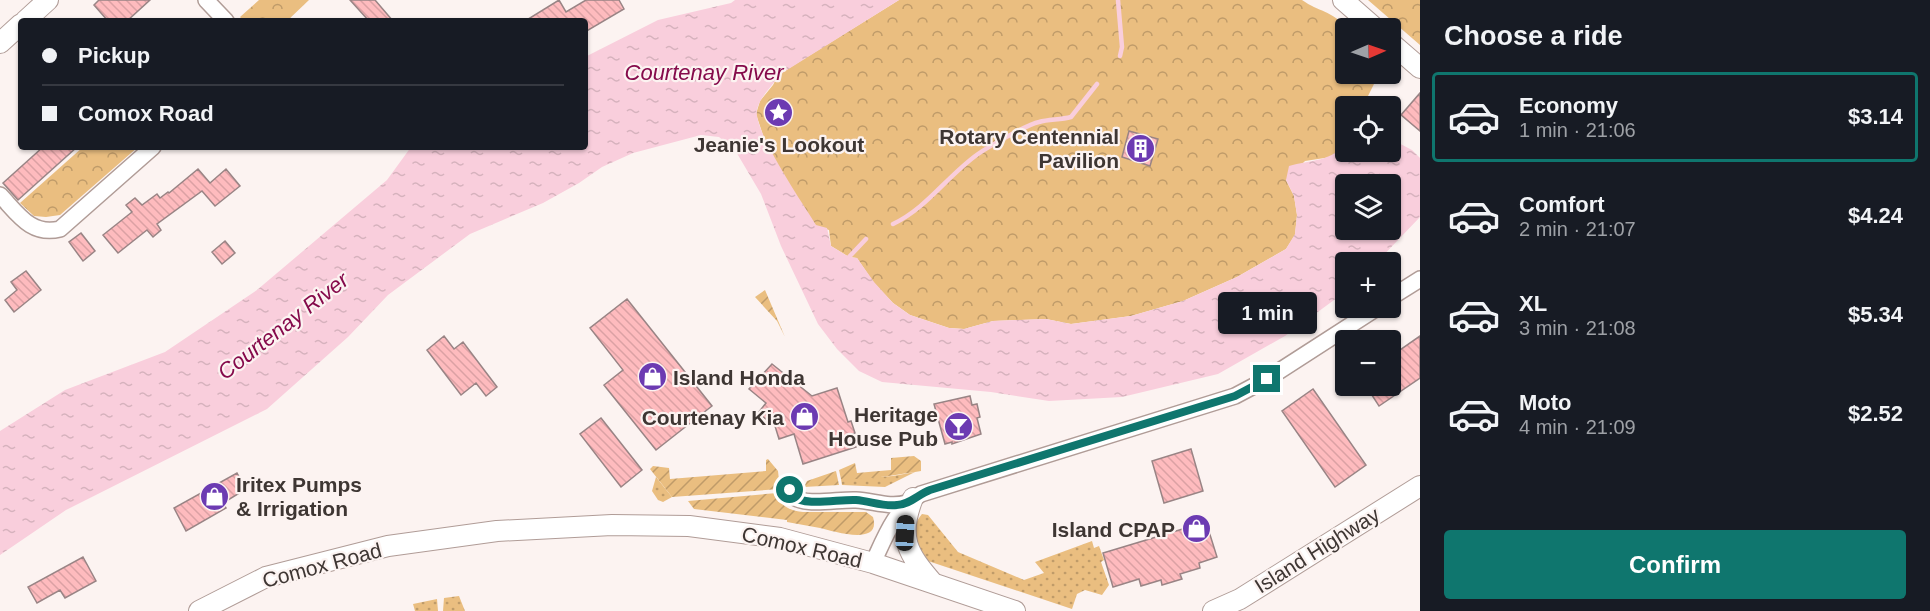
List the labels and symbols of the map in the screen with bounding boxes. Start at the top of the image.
north arrow [1335,18,1401,84]
water label: Courtenay River [625,60,785,85]
place icon: Jeanie's Lookout [763,97,795,129]
place label: Rotary Centennial Pavilion [939,125,1119,172]
building icon: Rotary Centennial Pavilion [1124,132,1156,164]
place label: Jeanie's Lookout [694,133,864,156]
water label: Courtenay River [213,266,355,385]
callout: 1 min [1218,292,1316,334]
shop icon: Island Honda [636,361,668,393]
route end [1253,365,1280,392]
place label: Island Honda [673,366,805,389]
shop icon: Courtenay Kia [789,401,821,433]
place label: Heritage House Pub [828,403,938,450]
place label: Courtenay Kia [642,406,784,429]
bar icon: Heritage House Pub [943,410,975,442]
place label: Iritex Pumps & Irrigation [236,473,362,520]
route start [776,476,803,503]
shop icon: Iritex Pumps & Irrigation [199,480,231,512]
street label: Island Highway [1251,502,1384,597]
shop icon: Island CPAP [1180,513,1212,545]
car [895,515,915,551]
place label: Island CPAP [1052,518,1175,541]
street label: Comox Road [740,522,864,572]
street label: Comox Road [260,538,384,592]

